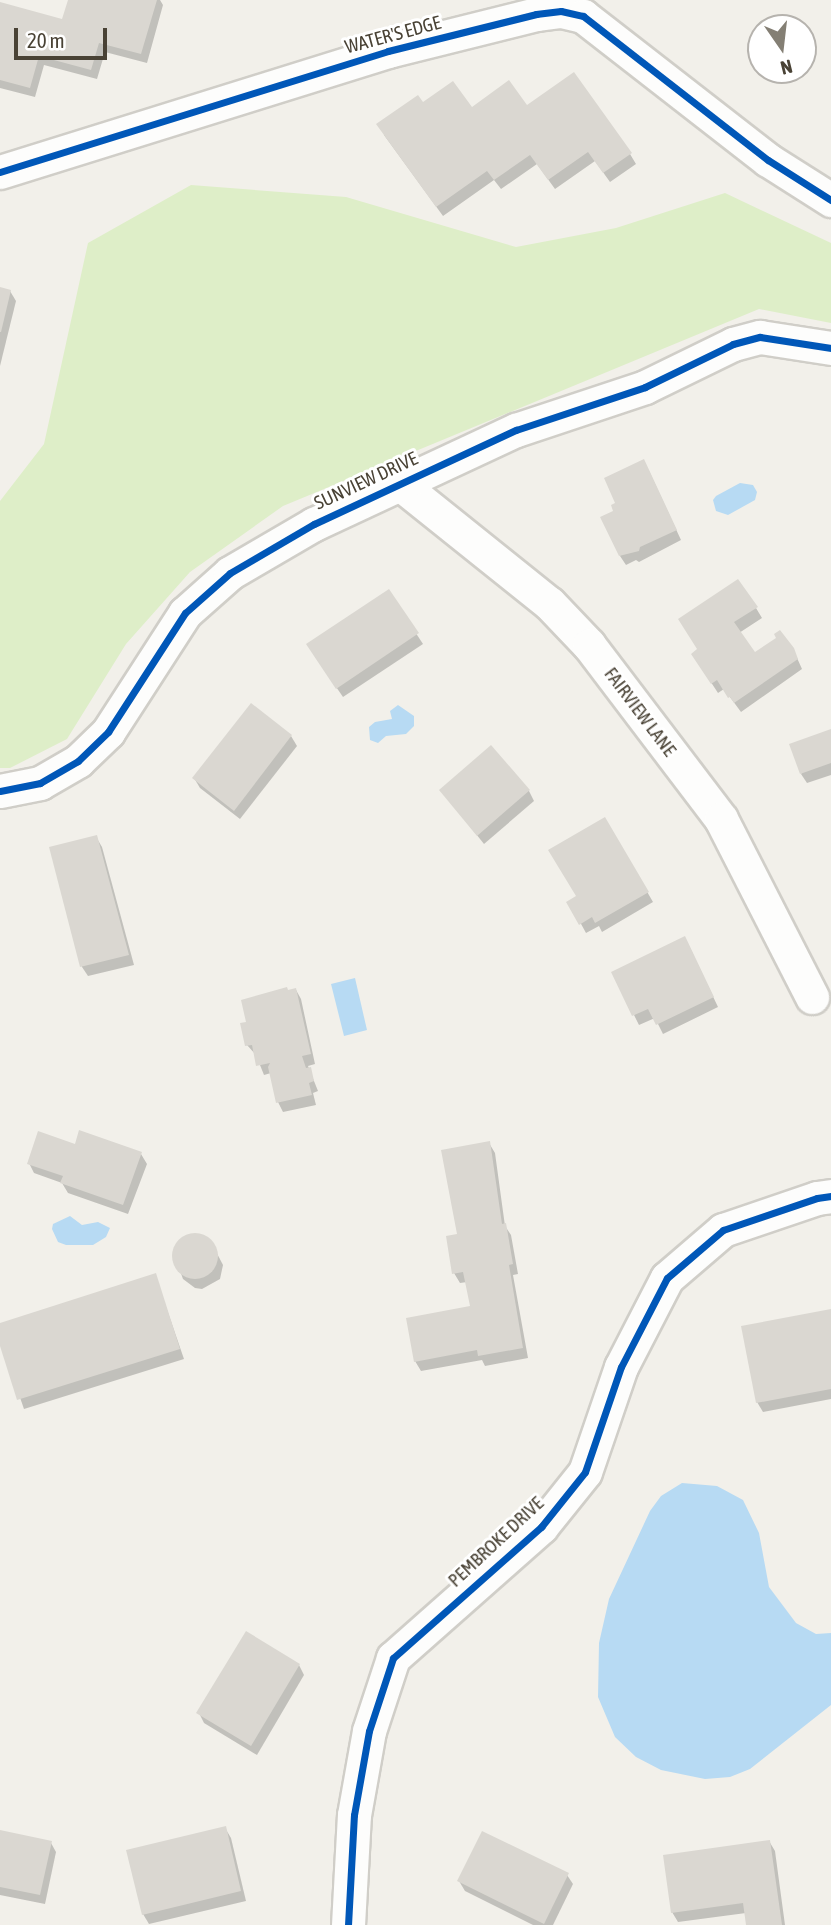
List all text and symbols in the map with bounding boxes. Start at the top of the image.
street label: WATER'S EDGE [342,11,444,59]
scale bar [18,14,110,58]
north arrow [747,14,817,84]
text: 20 m [27,28,65,52]
text: N [778,55,795,79]
street label: SUNVIEW DRIVE [311,447,421,515]
street label: FAIRVIEW LANE [599,663,681,761]
street label: PEMBROKE DRIVE [444,1492,548,1592]

